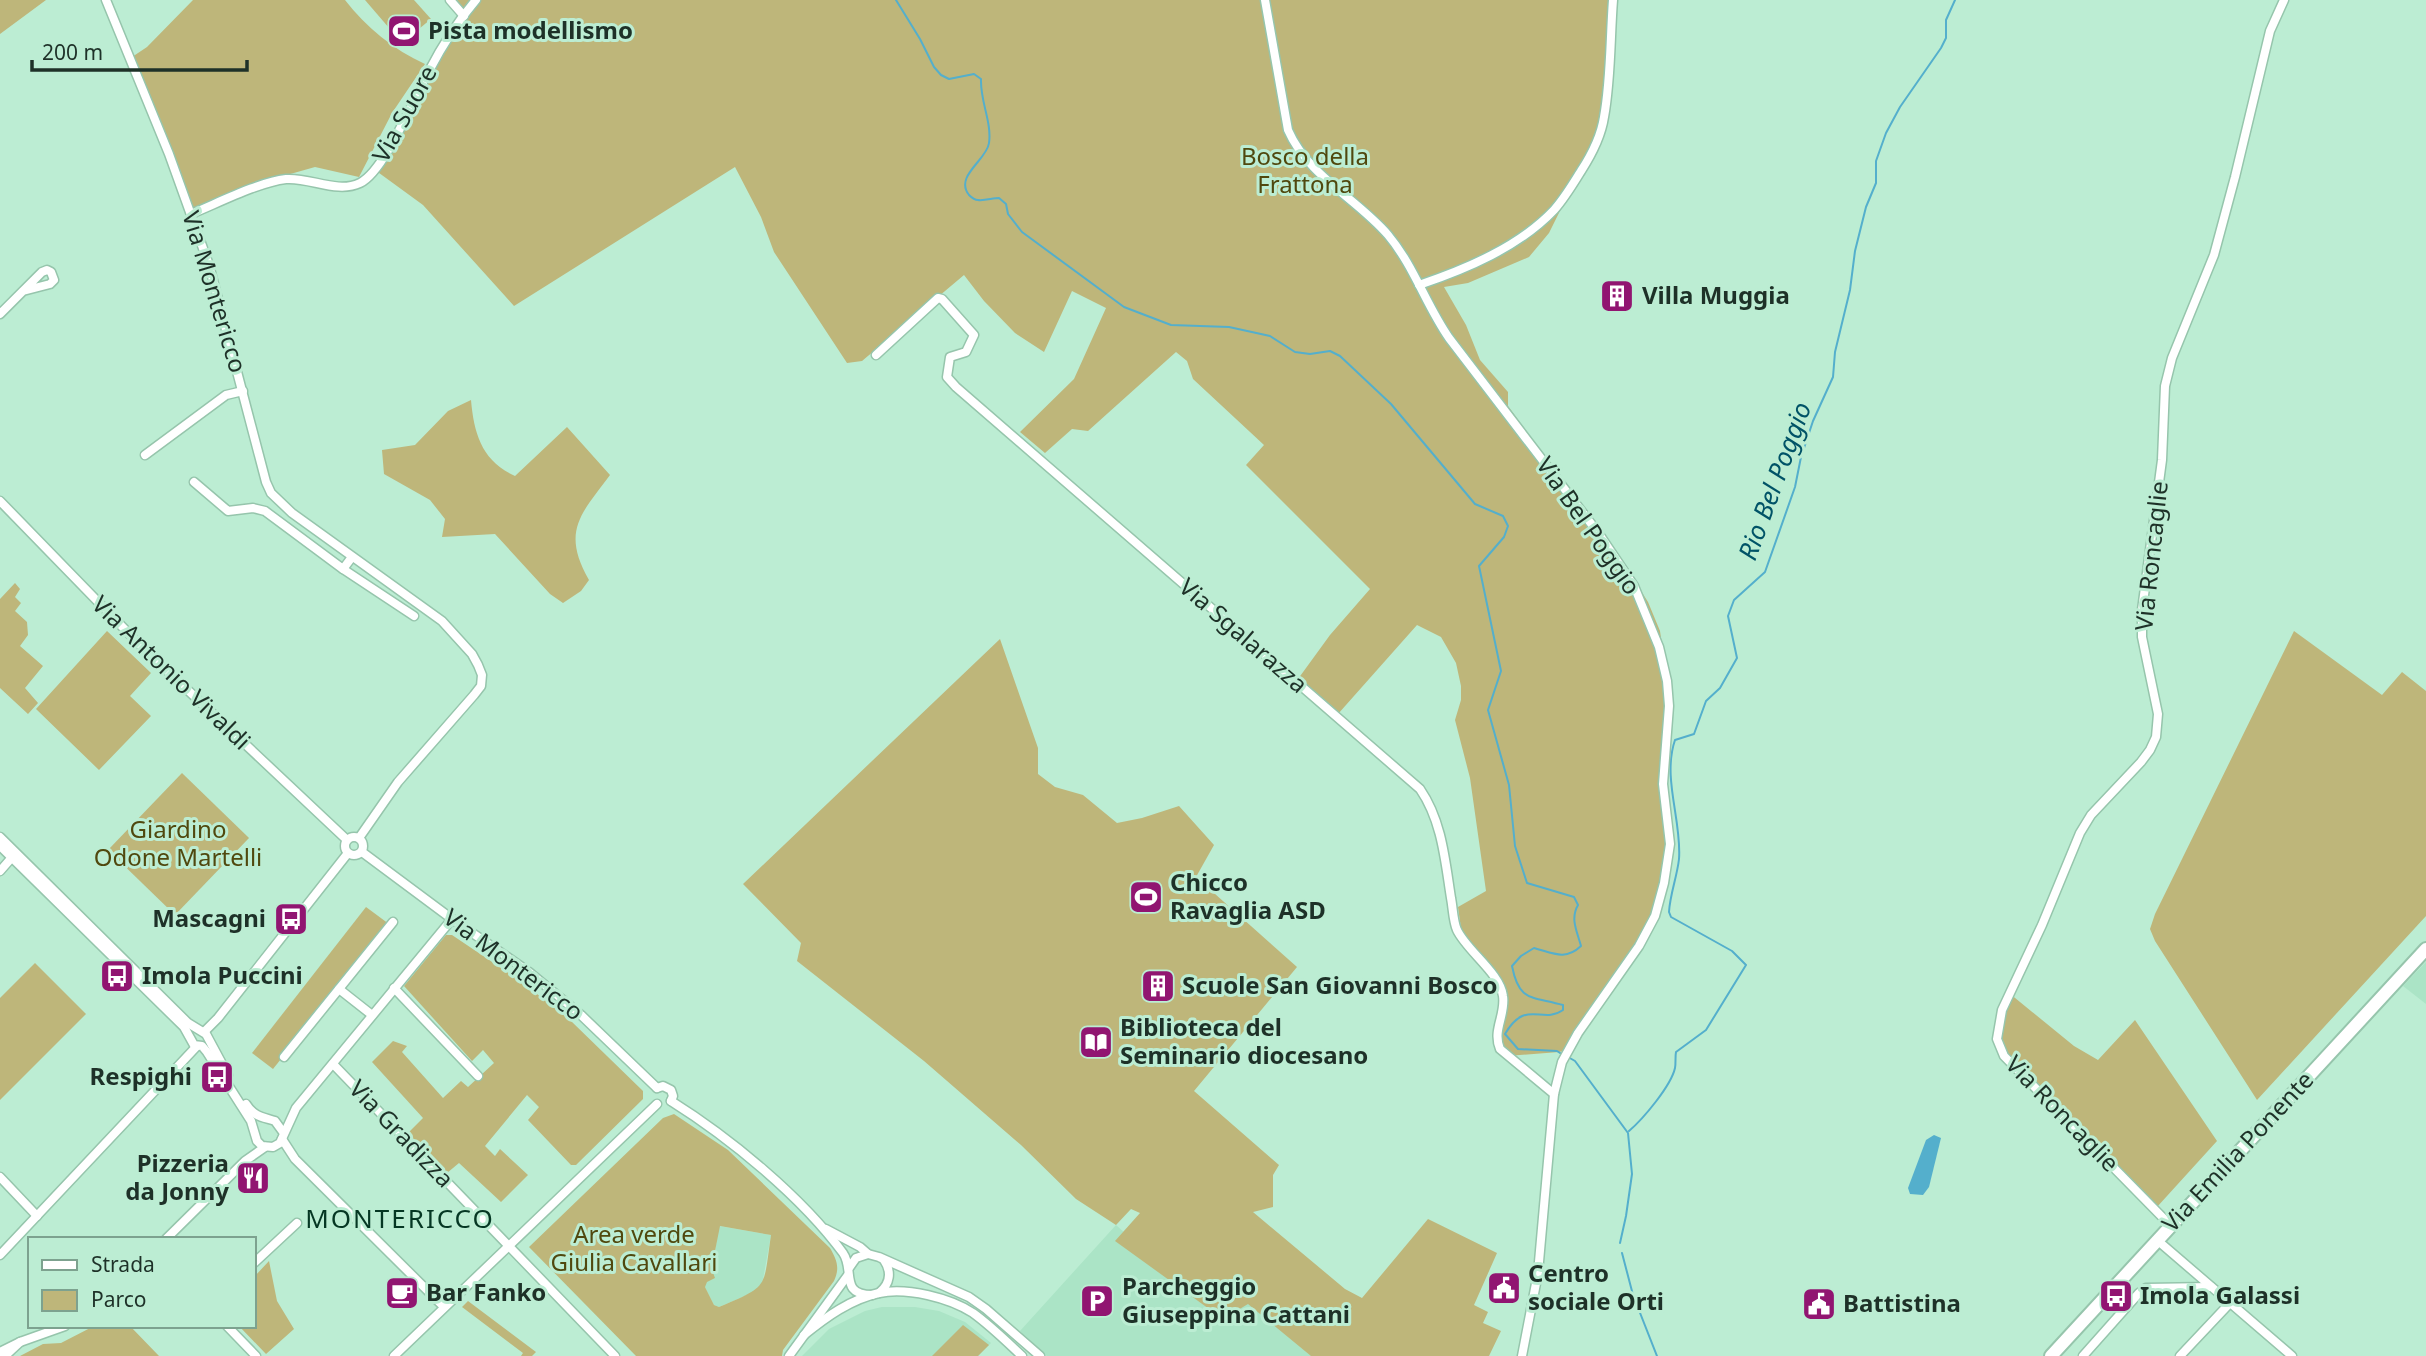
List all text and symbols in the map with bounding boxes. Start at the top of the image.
sports icon: Pista modellismo [385,12,423,50]
place label: Pista modellismo [428,13,633,46]
scale bar [32,28,247,72]
text: 200 m [42,38,103,66]
street label: Via Suore [364,59,444,168]
park label: Bosco della Frattona [1241,139,1369,200]
street label: Via Montericco [175,207,256,376]
building icon: Villa Muggia [1598,277,1636,315]
place label: Villa Muggia [1642,278,1790,311]
water label: Rio Bel Poggio [1729,397,1819,565]
street label: Via Bel Poggio [1529,450,1649,601]
street label: Via Roncaglie [2126,479,2175,632]
street label: Via Sgalarazza [1173,570,1315,700]
street label: Via Antonio Vivaldi [85,588,259,756]
park label: Giardino Odone Martelli [94,812,262,873]
place label: Chicco Ravaglia ASD [1170,865,1326,926]
sports icon: Chicco Ravaglia ASD [1127,878,1165,916]
bus stop icon: Mascagni [272,900,310,938]
street label: Via Montericco [437,900,591,1027]
place label: Mascagni [152,901,266,934]
bus stop icon: Imola Puccini [98,957,136,995]
place label: Imola Puccini [142,958,303,991]
building icon: Scuole San Giovanni Bosco [1139,967,1177,1005]
place label: Scuole San Giovanni Bosco [1182,968,1498,1001]
place label: Biblioteca del Seminario diocesano [1120,1010,1368,1071]
library icon: Biblioteca del Seminario diocesano [1077,1023,1115,1061]
street label: Via Roncaglie [1999,1047,2127,1178]
bus stop icon: Respighi [198,1058,236,1096]
place label: Respighi [90,1059,192,1092]
street label: Via Emilia Ponente [2154,1063,2320,1239]
street label: Via Gradizza [342,1072,462,1194]
place label: Pizzeria da Jonny [125,1146,229,1207]
restaurant icon: Pizzeria da Jonny [234,1159,272,1197]
district label: MONTERICCO [305,1200,495,1236]
park label: Area verde Giulia Cavallari [551,1217,717,1278]
legend [28,1237,256,1328]
text: Strada [91,1250,155,1278]
place label: Centro sociale Orti [1528,1256,1664,1317]
place label: Parcheggio Giuseppina Cattani [1122,1269,1350,1330]
public building icon: Centro sociale Orti [1485,1269,1523,1307]
cafe icon: Bar Fanko [383,1274,421,1312]
place label: Bar Fanko [426,1275,546,1308]
bus stop icon: Imola Galassi [2097,1277,2135,1315]
place label: Imola Galassi [2140,1278,2300,1311]
parking icon: Parcheggio Giuseppina Cattani [1078,1282,1116,1320]
text: Parco [91,1285,147,1313]
public building icon: Battistina [1800,1285,1838,1323]
place label: Battistina [1843,1286,1961,1319]

